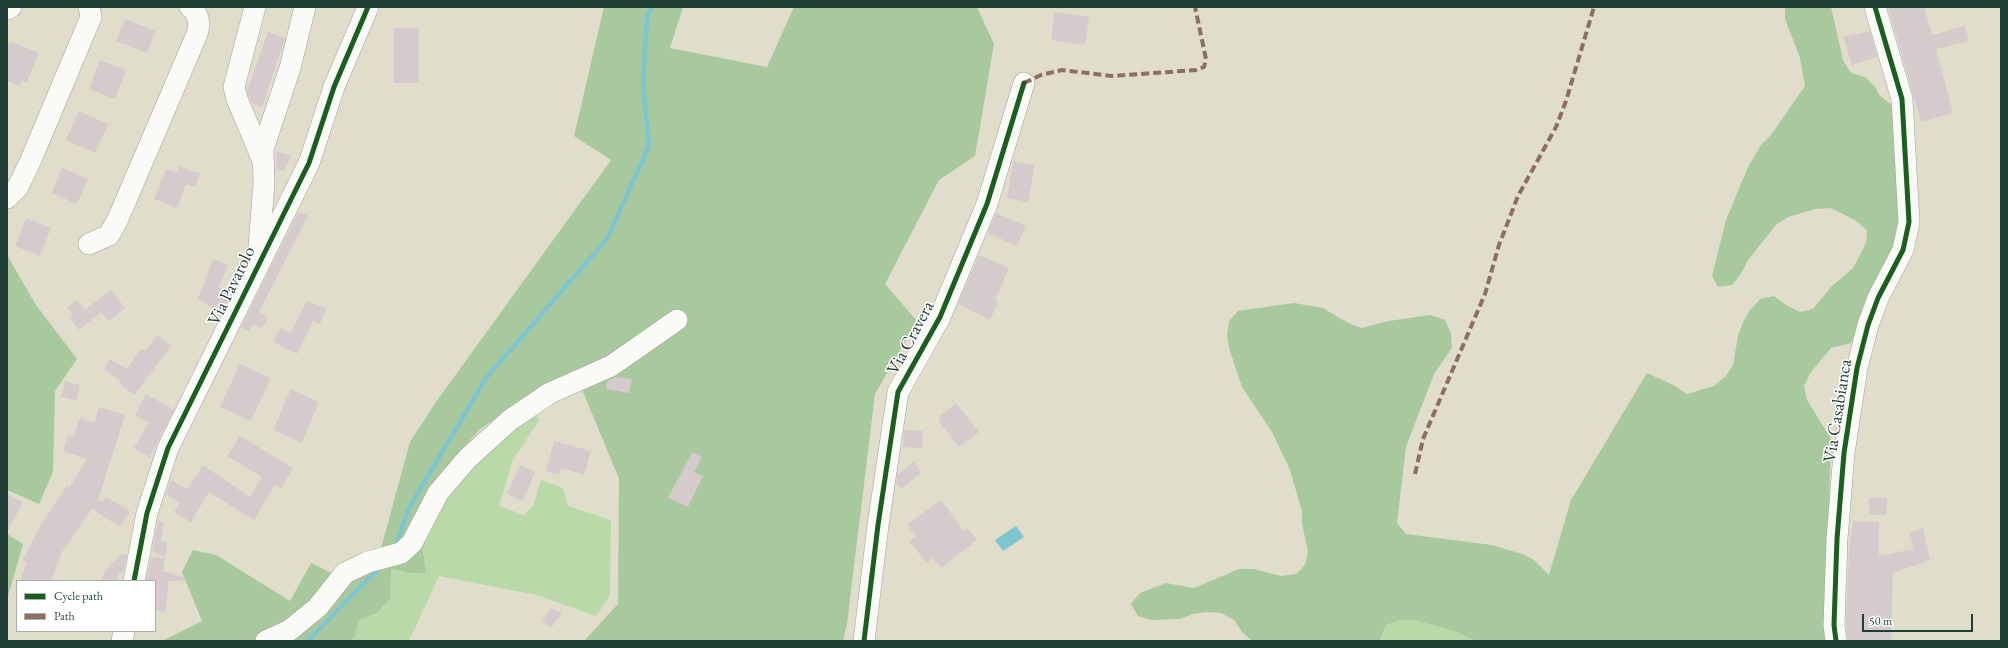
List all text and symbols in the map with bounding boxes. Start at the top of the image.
street label: Via Pavarolo [204,243,260,329]
street label: Via Cravera [883,298,939,378]
street label: Via Casabianca [1819,358,1857,464]
legend [16,580,156,632]
text: Cycle path [54,588,103,604]
scale bar [1864,606,1975,632]
text: Path [54,608,75,624]
text: 50 m [1869,613,1892,629]

